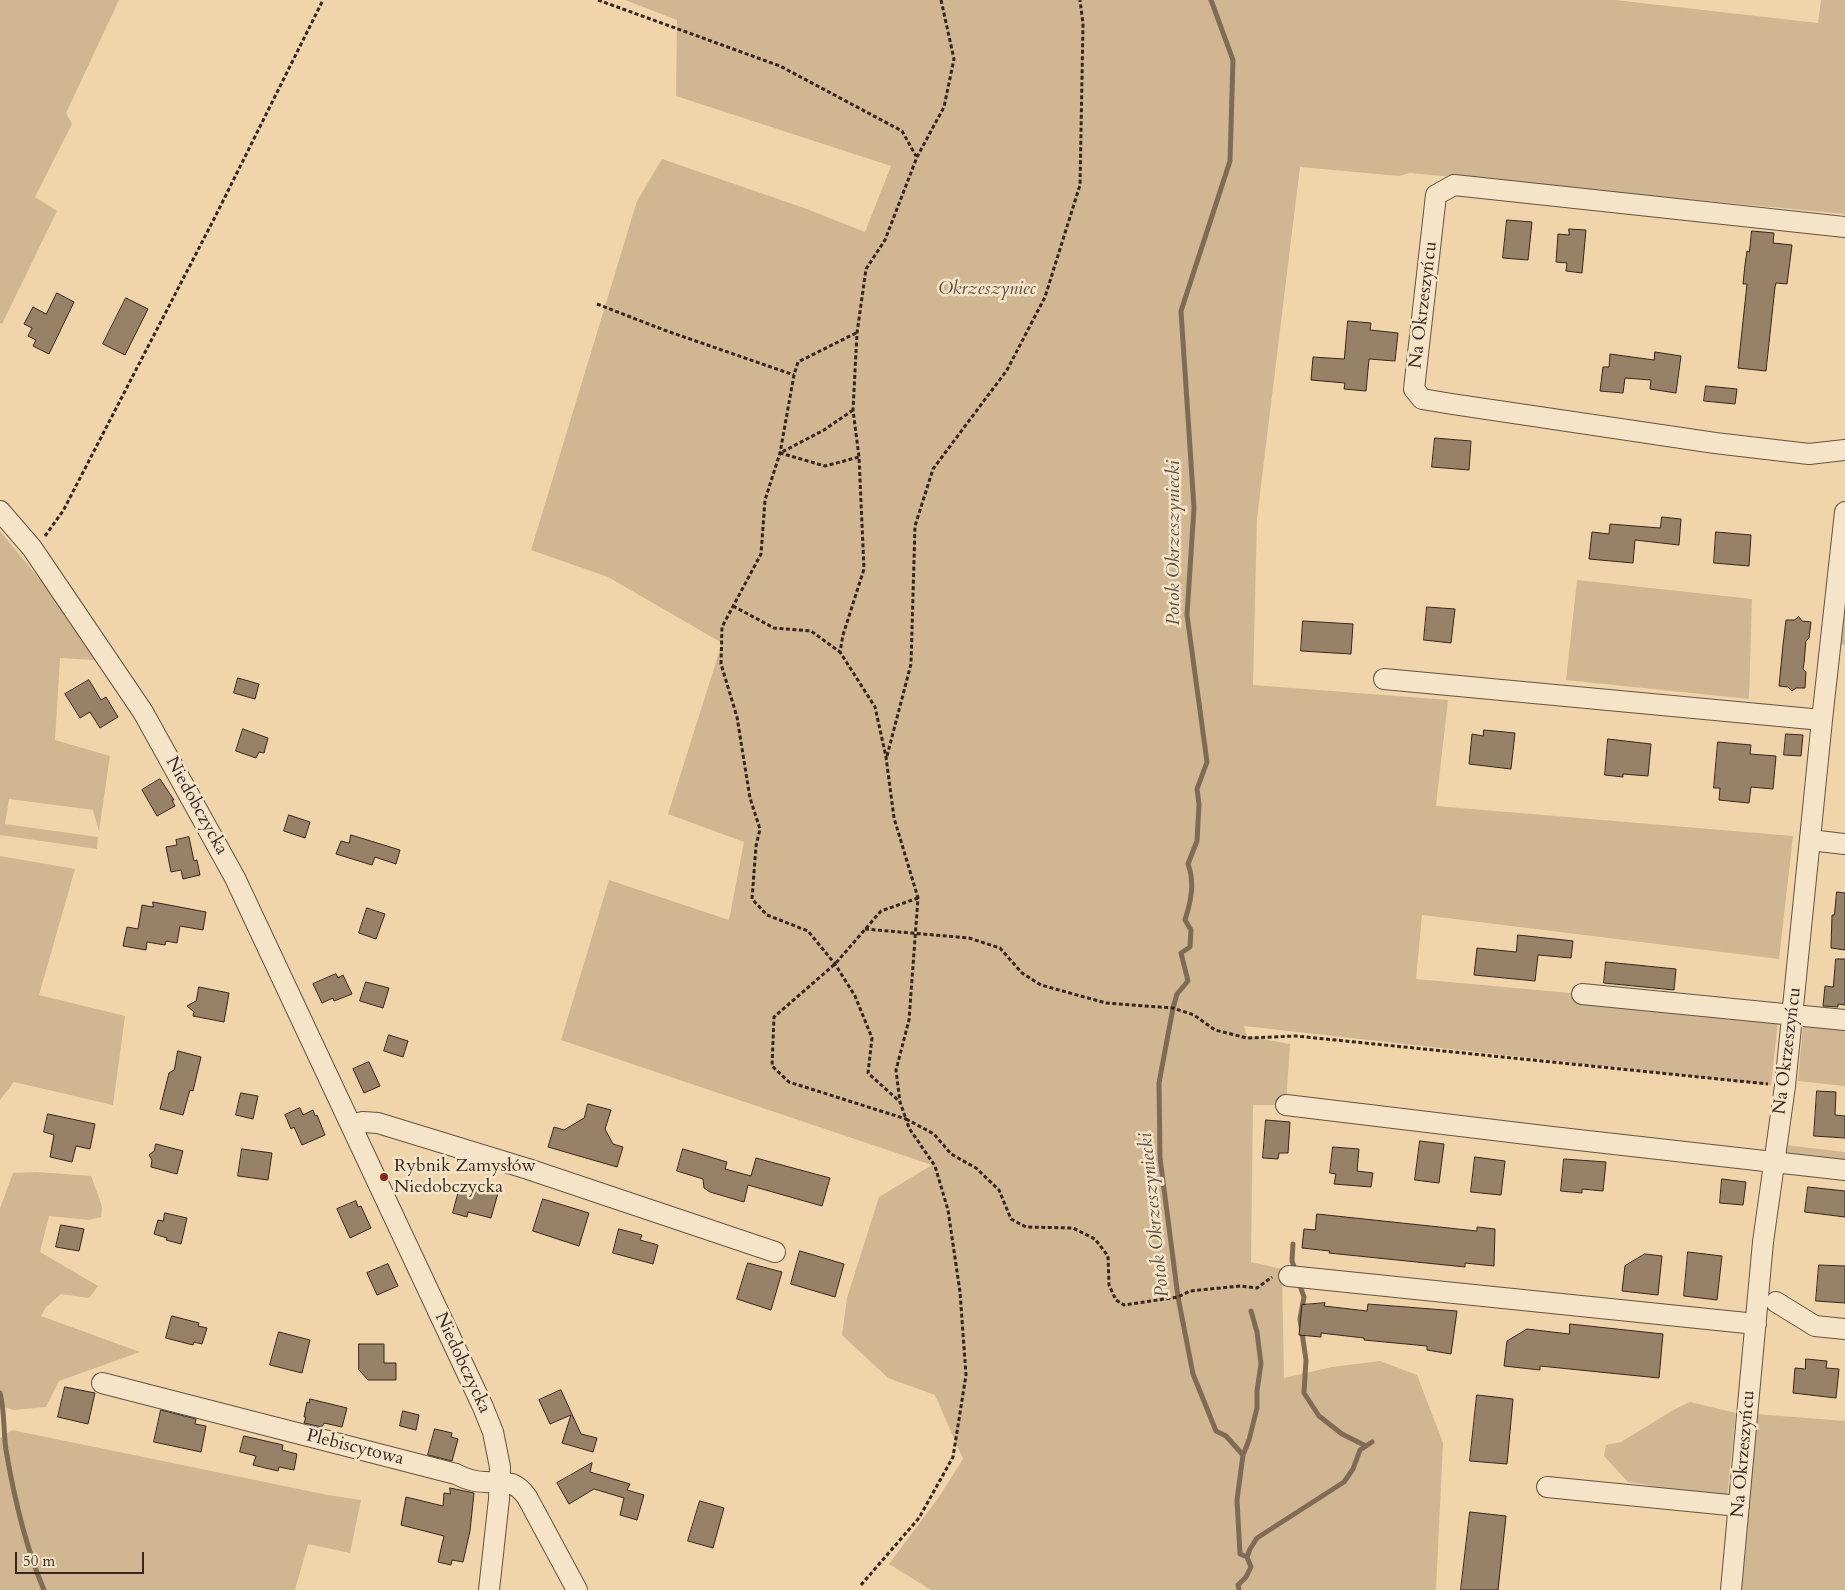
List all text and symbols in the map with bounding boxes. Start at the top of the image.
street label: Na Okrzeszyńcu [1405,240,1443,370]
park label: Okrzeszyniec [938,279,1036,301]
water label: Potok Okrzeszyniecki [1164,460,1186,626]
street label: Niedobczycka [160,753,232,859]
street label: Na Okrzeszyńcu [1769,986,1807,1116]
water label: Potok Okrzeszyniecki [1135,1132,1175,1298]
place label: Rybnik Zamysłów Niedobczycka [394,1156,536,1198]
marker: Rybnik Zamysłów Niedobczycka [378,1171,390,1183]
street label: Niedobczycka [429,1309,495,1417]
street label: Na Okrzeszyńcu [1728,1389,1760,1519]
street label: Plebiscytowa [304,1425,406,1471]
scale bar [18,1542,146,1574]
text: 50 m [23,1551,55,1571]

